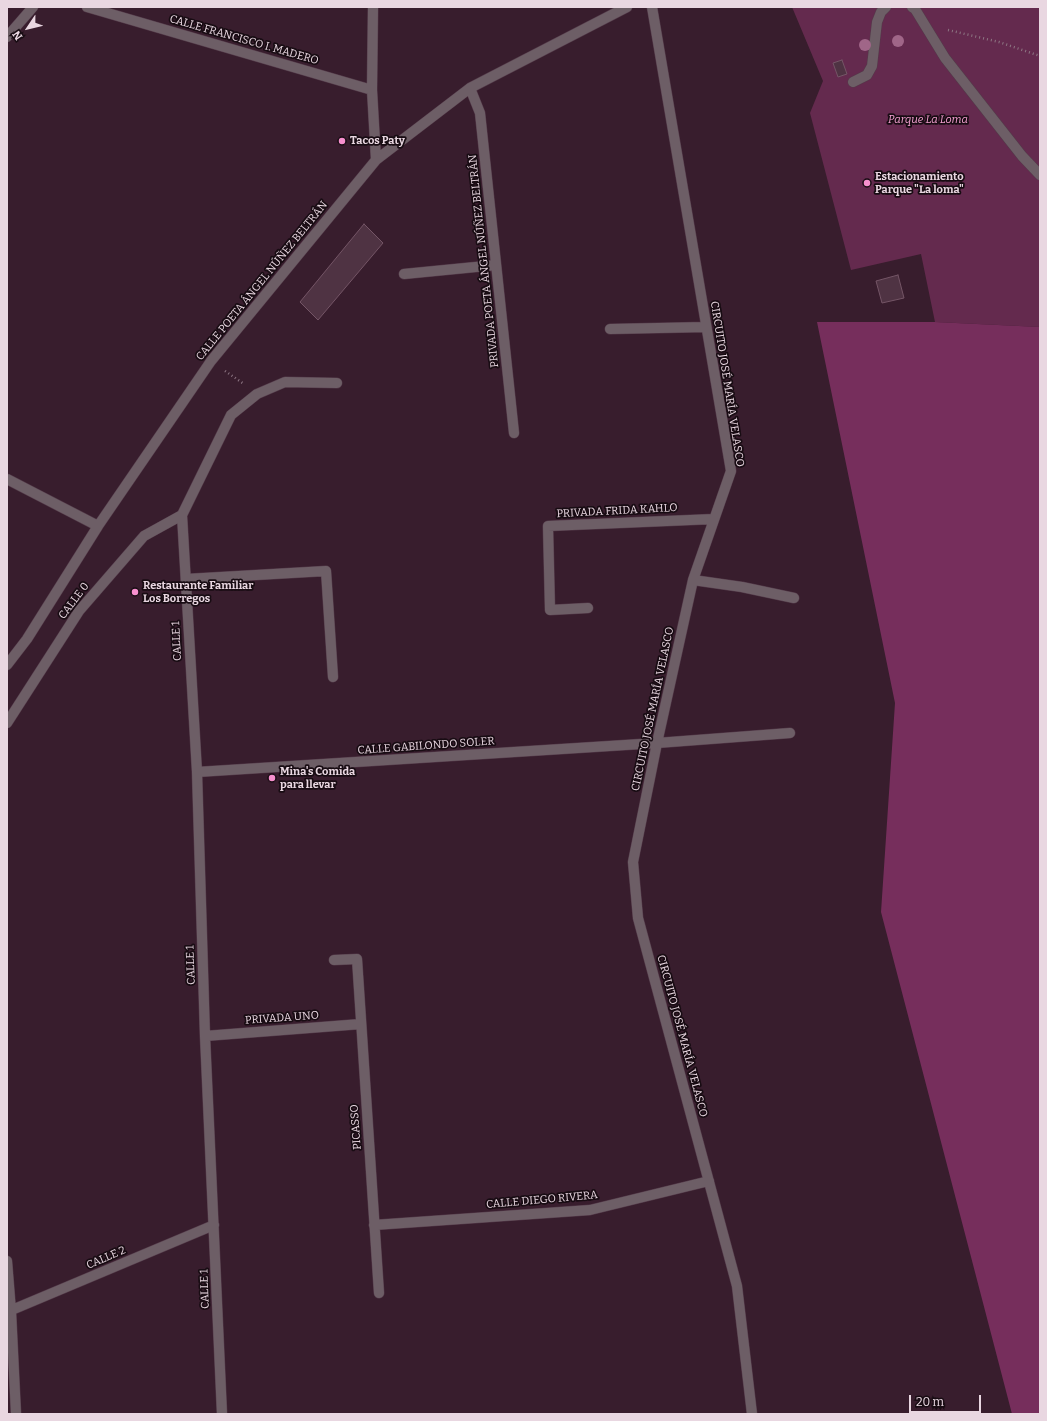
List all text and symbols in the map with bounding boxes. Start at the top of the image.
north arrow [8,8,48,48]
street label: CALLE FRANCISCO I. MADERO [168,12,320,68]
text: N [10,28,26,42]
park label: Parque La Loma [888,113,968,127]
place label: Tacos Paty [350,134,405,148]
marker: Tacos Paty [337,136,347,146]
street label: PRIVADA POETA ÁNGEL NÚÑEZ BELTRÁN [466,154,502,368]
place label: Estacionamiento Parque "La loma" [875,170,964,196]
marker: Estacionamiento Parque "La loma" [862,178,872,188]
street label: CALLE POETA ÁNGEL NÚÑEZ BELTRÁN [194,199,330,363]
street label: CIRCUITO JOSÉ MARÍA VELASCO [707,300,747,468]
street label: PRIVADA FRIDA KAHLO [556,501,678,521]
place label: Restaurante Familiar Los Borregos [143,579,253,605]
street label: CALLE 0 [56,580,92,622]
marker: Restaurante Familiar Los Borregos [130,587,140,597]
street label: CALLE 1 [169,621,185,661]
street label: CIRCUITO JOSÉ MARÍA VELASCO [629,626,677,792]
street label: CALLE GABILONDO SOLER [357,735,495,757]
place label: Mina's Comida para llevar [280,765,355,791]
marker: Mina's Comida para llevar [267,773,277,783]
street label: CALLE 1 [184,945,198,985]
street label: CIRCUITO JOSÉ MARÍA VELASCO [654,953,710,1119]
street label: PRIVADA UNO [245,1009,319,1027]
street label: PICASSO [348,1104,364,1150]
street label: CALLE DIEGO RIVERA [486,1189,598,1211]
street label: CALLE 2 [84,1244,128,1272]
street label: CALLE 1 [198,1269,212,1309]
scale bar [911,1387,983,1413]
text: 20 m [916,1395,944,1409]

